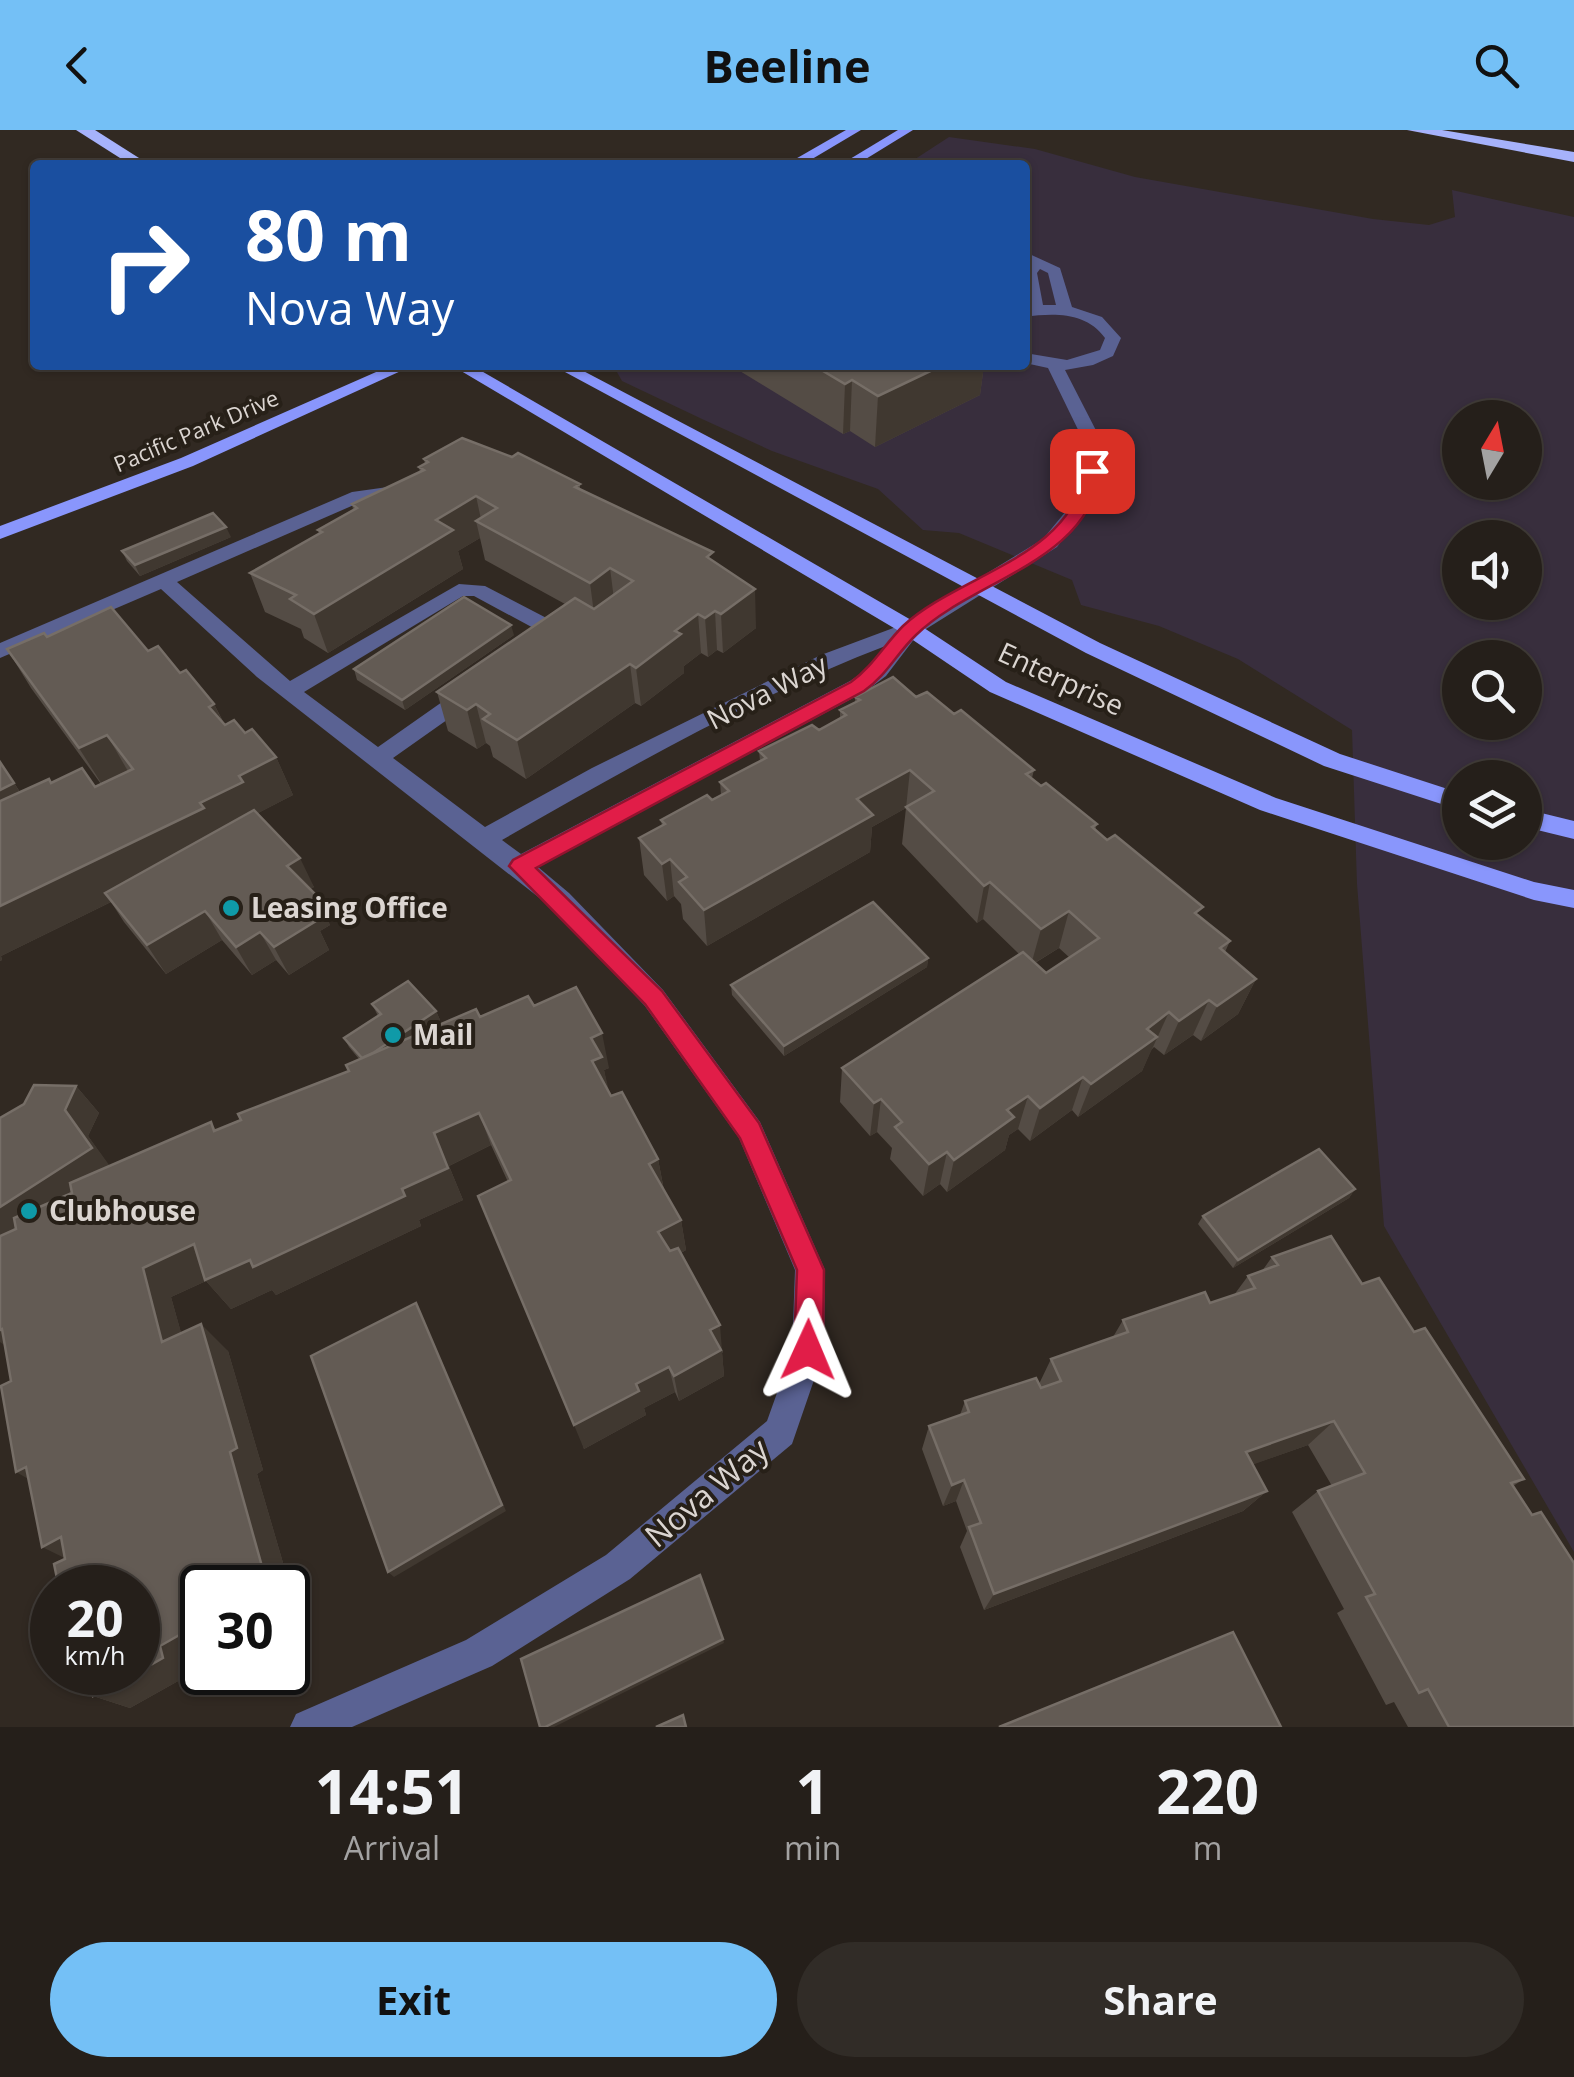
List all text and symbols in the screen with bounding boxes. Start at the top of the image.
text: Beeline [703,35,871,96]
icon: back [50,38,105,93]
icon: search [1469,38,1524,93]
text: 80 m [245,186,412,282]
icon: right [80,200,210,330]
text: Nova Way [245,277,454,338]
street label: Pacific Park Drive [109,382,283,478]
north arrow [1442,400,1542,500]
map controls [1442,400,1542,860]
pin [1050,429,1135,514]
icon: arrive [1065,444,1120,499]
button: sound [1442,520,1542,620]
street label: Enterprise [992,632,1130,724]
button: search [1442,640,1542,740]
street label: Nova Way [700,644,834,738]
button: layers [1442,760,1542,860]
place label: Leasing Office [251,888,448,926]
marker: Leasing Office [220,897,242,919]
place label: Mail [413,1015,473,1053]
marker: Mail [382,1024,404,1046]
place label: Clubhouse [49,1191,196,1229]
marker: Clubhouse [18,1200,40,1222]
position arrow [756,1298,860,1402]
street label: Nova Way [635,1427,778,1556]
speed limit sign: 30 [180,1565,310,1695]
text: 20 [66,1584,124,1652]
text: km/h [65,1638,125,1672]
text: 14:51 [315,1750,469,1832]
text: 1 [796,1750,830,1832]
text: 220 [1156,1750,1259,1832]
text: Arrival [344,1826,440,1869]
text: min [784,1826,841,1869]
text: m [1193,1826,1222,1869]
button: Exit [50,1942,777,2057]
button: Share [797,1942,1524,2057]

